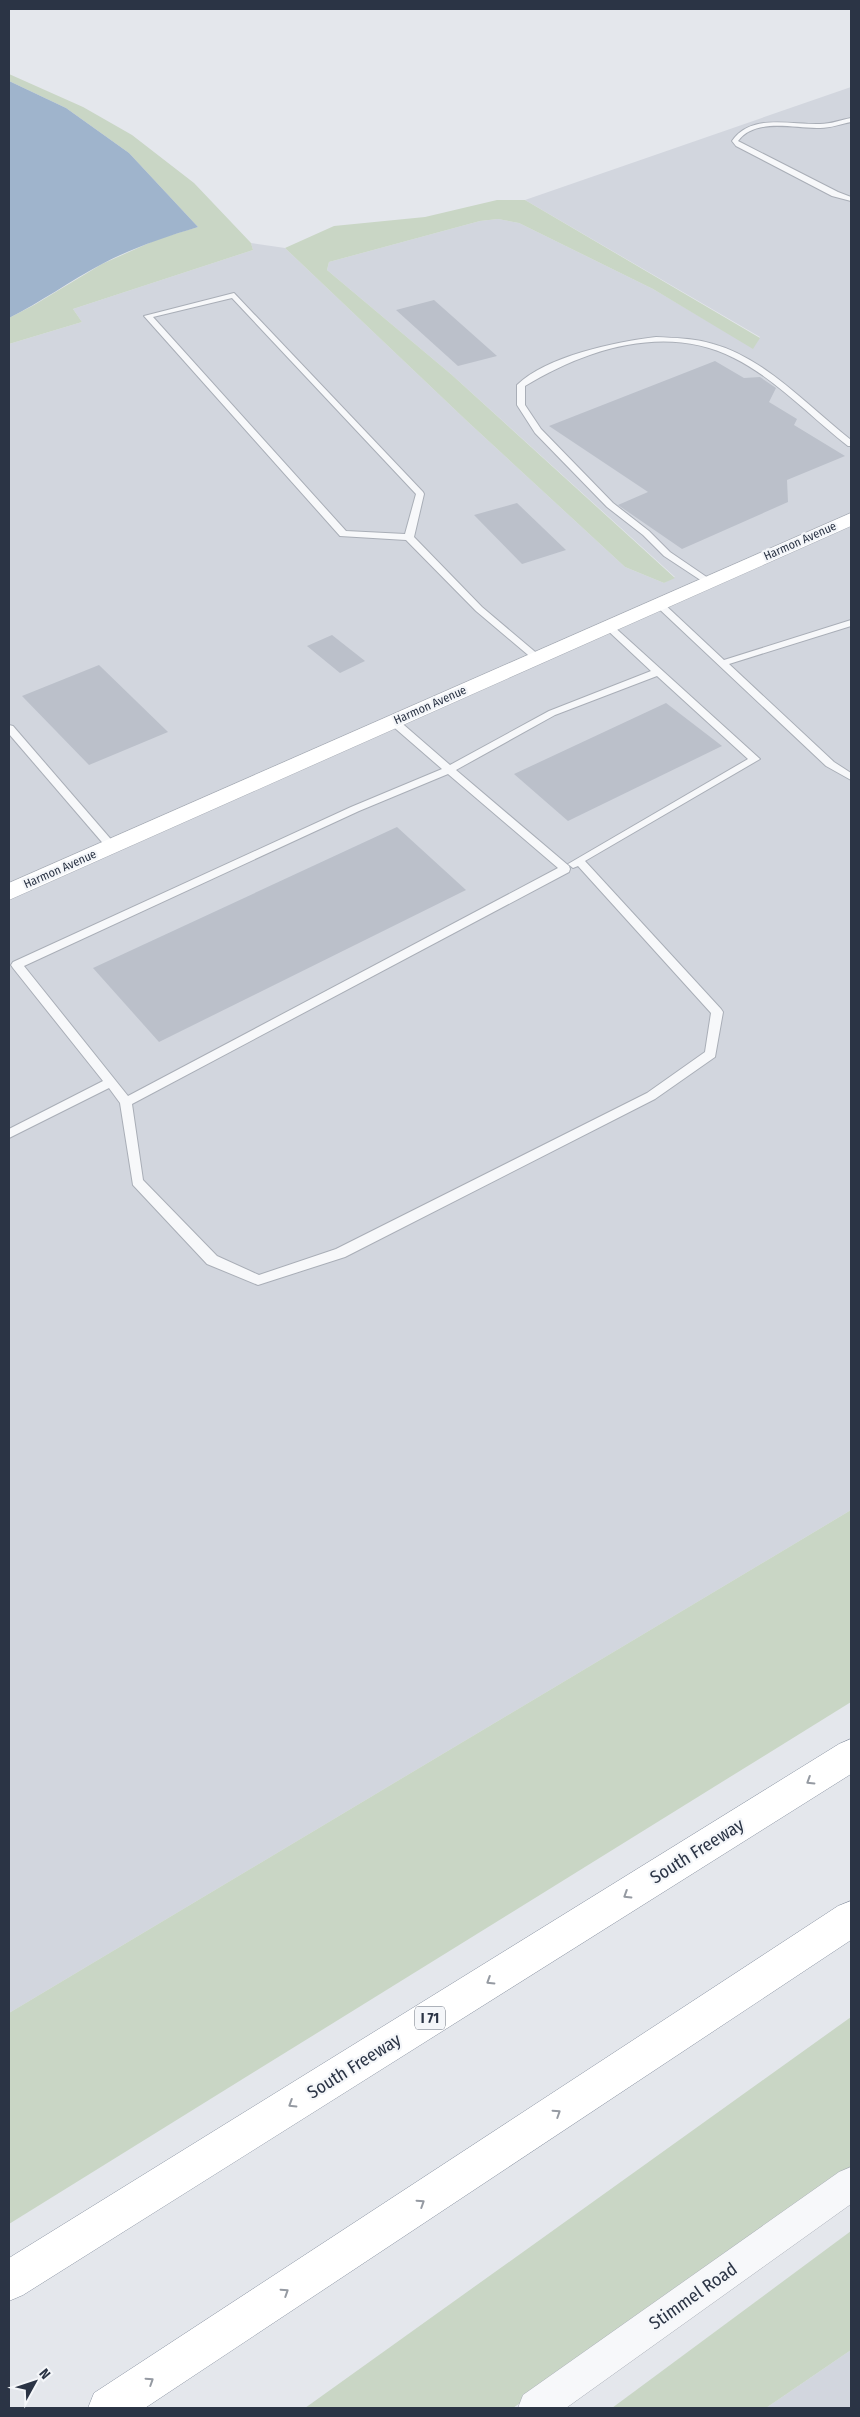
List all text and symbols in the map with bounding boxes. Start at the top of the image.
street label: Harmon Avenue [761,519,839,563]
street label: Harmon Avenue [391,683,469,727]
street label: Harmon Avenue [21,847,99,891]
one-way arrow [806,1775,815,1784]
street label: South Freeway [646,1813,748,1889]
one-way arrow [624,1888,633,1898]
one-way arrow [486,1974,495,1984]
road number: I 71 [415,2006,445,2030]
street label: South Freeway [303,2028,405,2104]
one-way arrow [289,2097,298,2107]
one-way arrow [551,2110,560,2119]
one-way arrow [416,2199,425,2209]
street label: Stimmel Road [645,2258,741,2334]
one-way arrow [280,2289,289,2298]
north arrow [10,2357,60,2407]
text: N [35,2365,54,2383]
one-way arrow [144,2378,153,2388]

